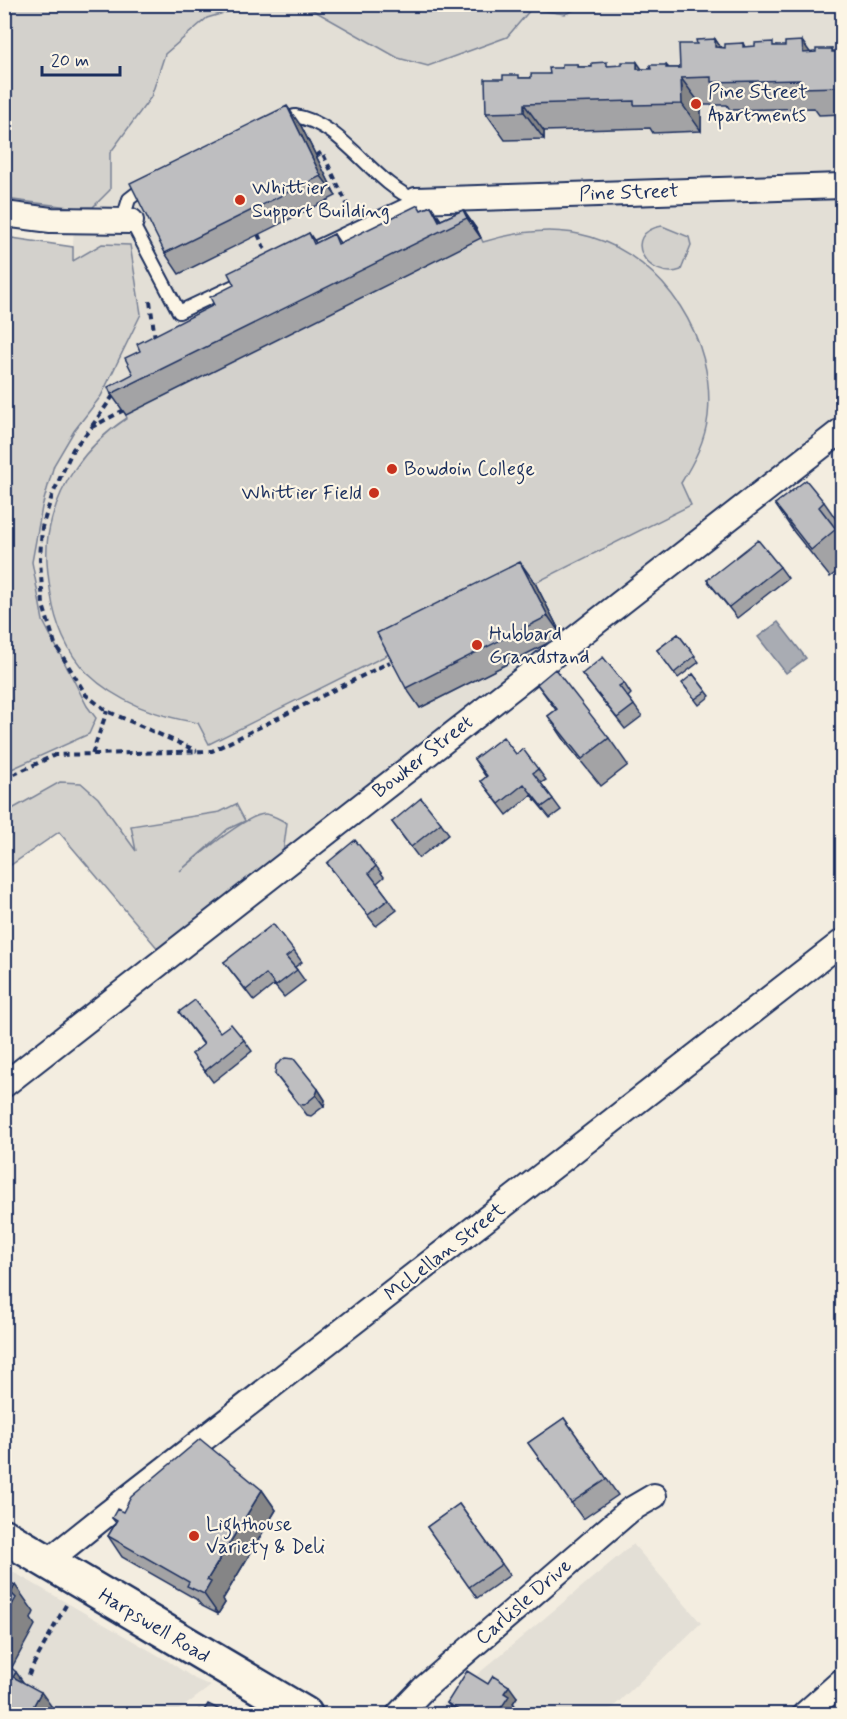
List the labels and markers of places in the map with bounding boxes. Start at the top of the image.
place label: Pine Street Apartments [708,79,808,130]
marker: Pine Street Apartments [689,97,703,111]
place label: Whittier Support Building [252,175,390,225]
marker: Whittier Support Building [233,193,247,207]
place label: Bowdoin College [404,456,535,485]
marker: Bowdoin College [385,462,399,476]
place label: Whittier Field [241,480,362,507]
marker: Whittier Field [367,486,381,500]
place label: Hubbard Grandstand [489,621,589,671]
marker: Hubbard Grandstand [470,638,484,652]
place label: Lighthouse Variety & Deli [206,1511,325,1561]
marker: Lighthouse Variety & Deli [187,1529,201,1543]

